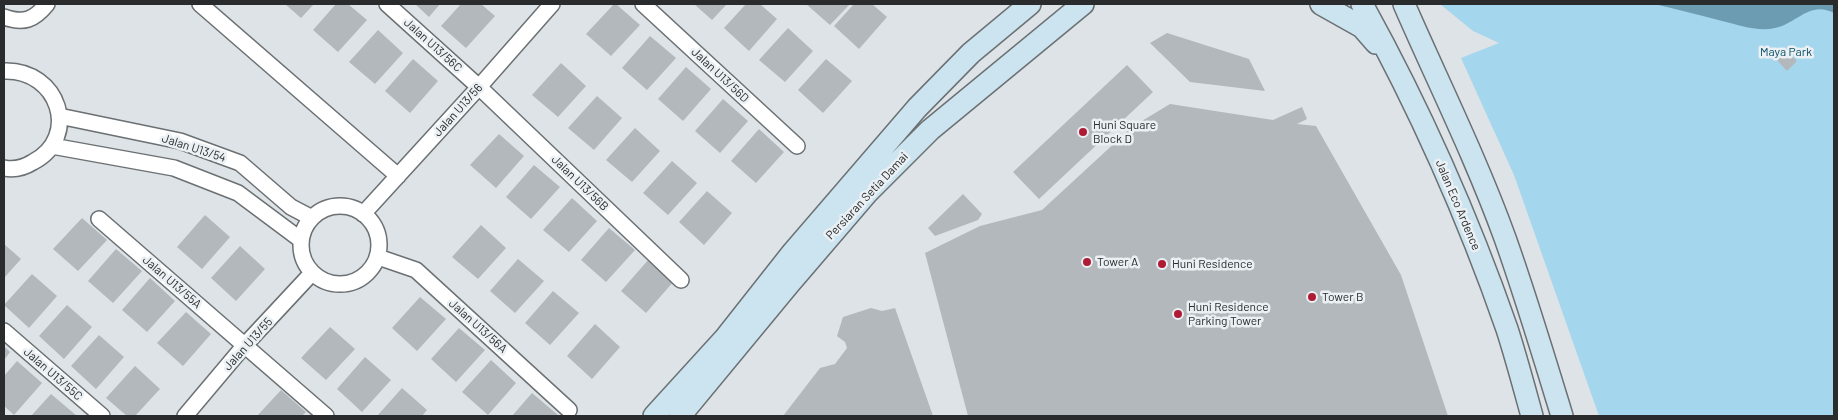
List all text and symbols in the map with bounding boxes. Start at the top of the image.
street label: Jalan U13/56C [401,15,465,75]
street label: Jalan U13/56D [688,45,752,105]
park label: Maya Park [1760,45,1812,59]
street label: Jalan U13/56 [431,81,485,139]
place label: Huni Square Block D [1093,118,1156,146]
marker: Huni Square Block D [1077,126,1089,138]
street label: Jalan U13/54 [160,131,228,165]
street label: Persiaran Setia Damai [823,149,911,243]
street label: Jalan U13/56B [549,152,611,214]
street label: Jalan Eco Ardence [1432,158,1484,252]
street label: Jalan U13/55A [140,252,204,312]
place label: Tower A [1097,255,1138,269]
marker: Tower A [1081,256,1093,268]
place label: Huni Residence [1172,257,1253,271]
marker: Huni Residence [1156,258,1168,270]
place label: Tower B [1322,290,1363,304]
marker: Tower B [1306,291,1318,303]
street label: Jalan U13/56A [446,296,510,356]
place label: Huni Residence Parking Tower [1188,300,1269,328]
marker: Huni Residence Parking Tower [1172,308,1184,320]
street label: Jalan U13/55 [221,315,275,373]
street label: Jalan U13/55C [21,344,85,404]

